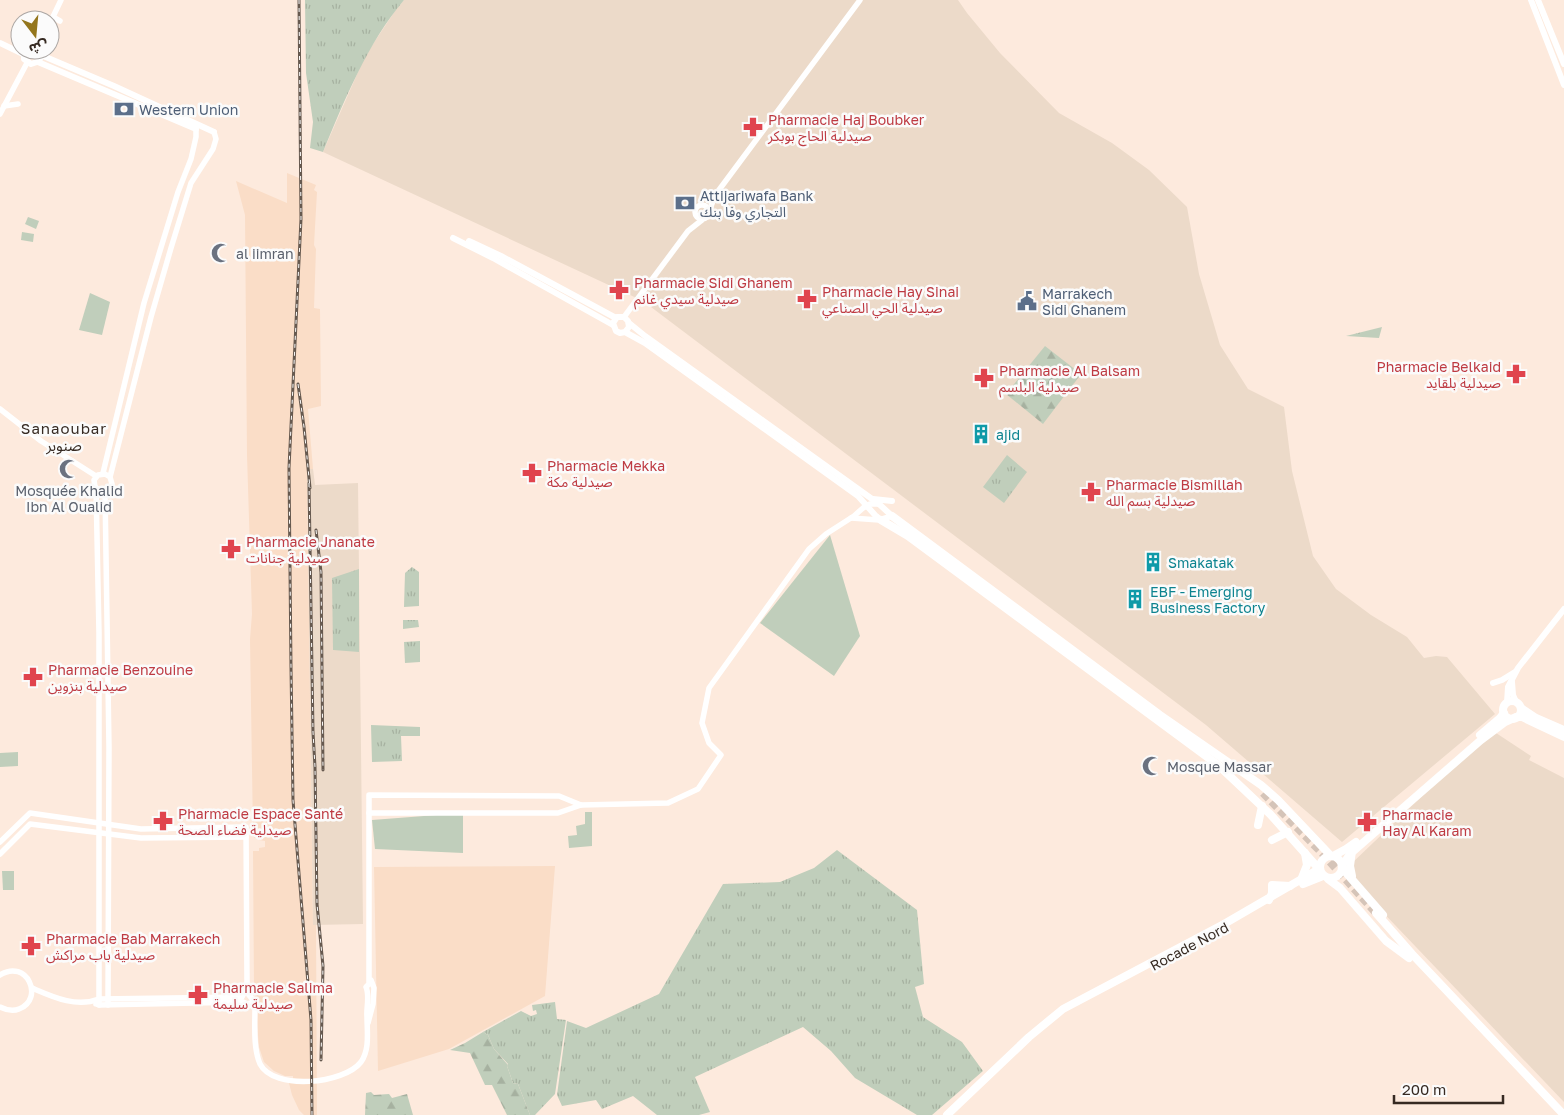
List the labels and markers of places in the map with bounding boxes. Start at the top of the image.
bank icon: Western Union [113,98,135,120]
place label: Western Union [139,101,238,118]
place label: Pharmacie Haj Boubker صيدلية الحاج بوبكر [767,111,925,147]
pharmacy icon: Pharmacie Haj Boubker صيدلية الحاج بوبكر [742,116,764,138]
place label: Attijariwafa Bank التجاري وفا بنك [700,187,814,223]
bank icon: Attijariwafa Bank التجاري وفا بنك [674,192,696,214]
mosque icon: al iimran [210,242,232,264]
place label: al iimran [236,245,294,262]
place label: Pharmacie Sidi Ghanem صيدلية سيدي غانم [634,274,793,310]
pharmacy icon: Pharmacie Sidi Ghanem صيدلية سيدي غانم [608,279,630,301]
place label: Pharmacie Hay Sinai صيدلية الحي الصناعي [822,283,959,319]
place label: Marrakech Sidi Ghanem [1042,285,1126,318]
pharmacy icon: Pharmacie Hay Sinai صيدلية الحي الصناعي [796,288,818,310]
public building icon: Marrakech Sidi Ghanem [1016,290,1038,312]
place label: Pharmacie Belkaid صيدلية بلقايد [1377,358,1501,391]
place label: Pharmacie Al Balsam صيدلية البلسم [999,362,1140,398]
pharmacy icon: Pharmacie Belkaid صيدلية بلقايد [1505,363,1527,385]
pharmacy icon: Pharmacie Al Balsam صيدلية البلسم [973,367,995,389]
building icon: ajid [970,423,992,445]
place label: ajid [996,426,1020,443]
place label: Pharmacie Mekka صيدلية مكة [547,457,665,490]
mosque icon: Mosquée Khalid Ibn Al Oualid [58,458,80,480]
pharmacy icon: Pharmacie Mekka صيدلية مكة [521,462,543,484]
place label: Pharmacie Bismillah صيدلية بسم الله [1106,476,1243,512]
pharmacy icon: Pharmacie Bismillah صيدلية بسم الله [1080,481,1102,503]
place label: Mosquée Khalid Ibn Al Oualid [15,482,123,515]
place label: Pharmacie Jnanate صيدلية جنانات [246,533,375,566]
pharmacy icon: Pharmacie Jnanate صيدلية جنانات [220,538,242,560]
building icon: Smakatak [1142,551,1164,573]
place label: Smakatak [1168,554,1234,571]
place label: EBF - Emerging Business Factory [1150,583,1266,616]
building icon: EBF - Emerging Business Factory [1124,588,1146,610]
place label: Pharmacie Benzouine صيدلية بنزوين [48,661,193,695]
pharmacy icon: Pharmacie Benzouine صيدلية بنزوين [22,666,44,688]
mosque icon: Mosque Massar [1141,755,1163,777]
place label: Mosque Massar [1167,758,1272,775]
place label: Pharmacie Espace Santé صيدلية فضاء الصحة [178,805,343,838]
place label: Pharmacie Hay Al Karam [1382,806,1472,839]
pharmacy icon: Pharmacie Espace Santé صيدلية فضاء الصحة [152,810,174,832]
pharmacy icon: Pharmacie Hay Al Karam [1356,811,1378,833]
place label: Pharmacie Bab Marrakech صيدلية باب مراكش [46,930,220,964]
pharmacy icon: Pharmacie Bab Marrakech صيدلية باب مراكش [20,935,42,957]
place label: Pharmacie Salima صيدلية سليمة [213,979,333,1012]
pharmacy icon: Pharmacie Salima صيدلية سليمة [187,984,209,1006]

